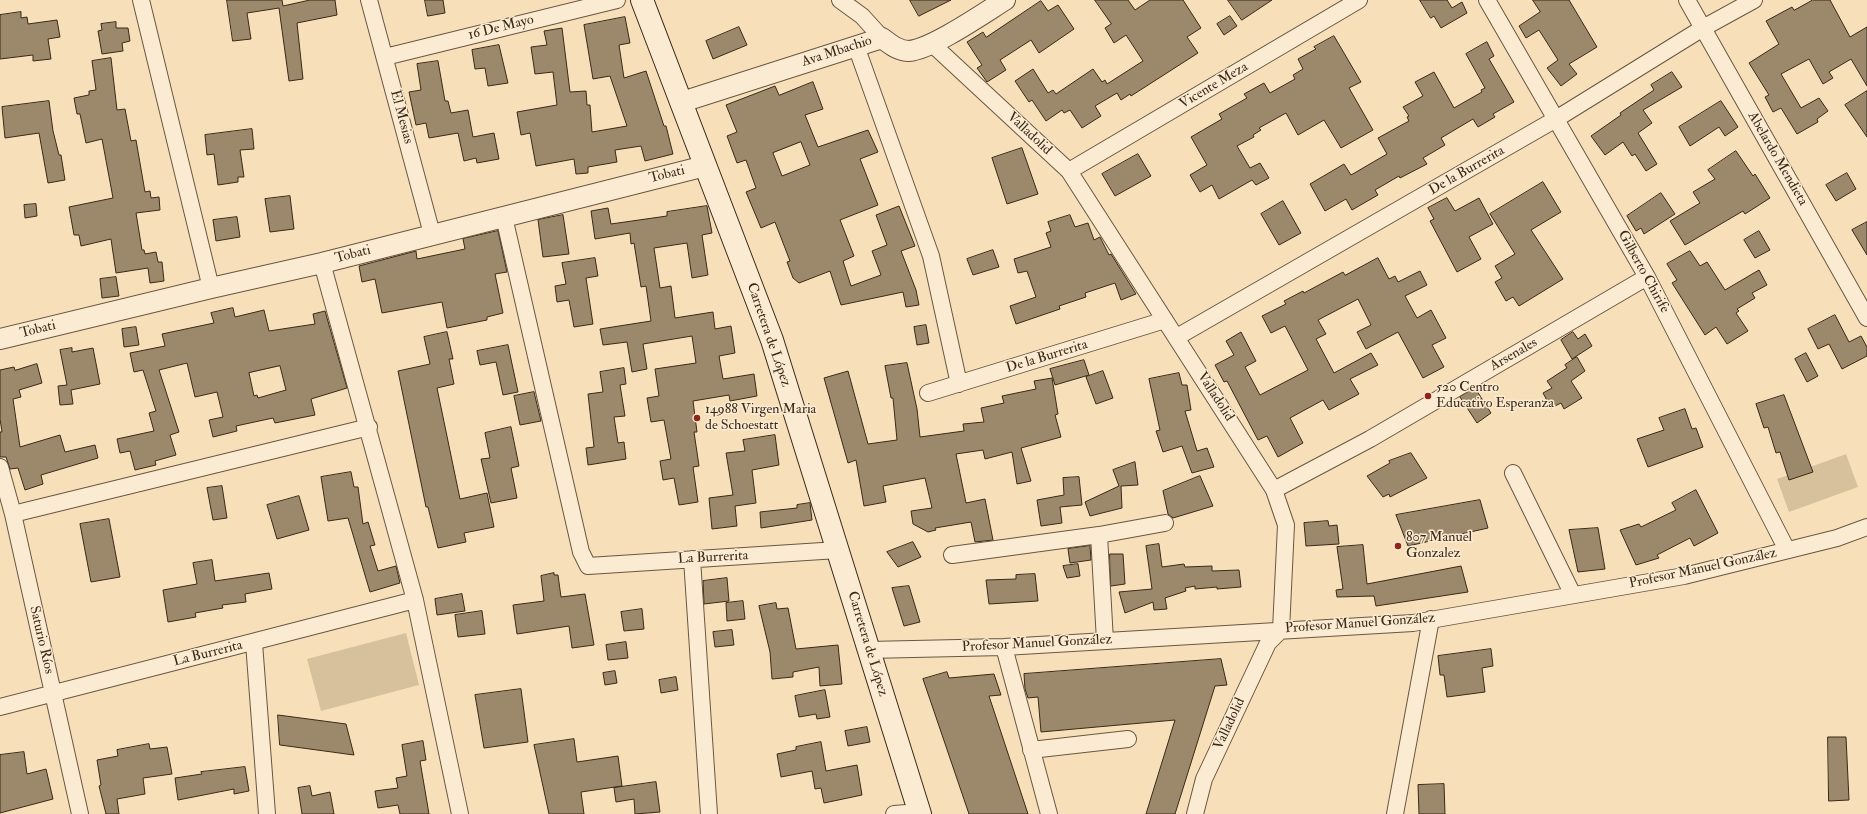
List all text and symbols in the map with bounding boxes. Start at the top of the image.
street label: 16 De Mayo [466,12,536,44]
street label: Ava Mbachio [800,33,874,71]
street label: Vicente Meza [1177,59,1251,113]
street label: El Mesias [386,88,416,146]
street label: Valladolid [1003,109,1055,159]
street label: Abelardo Mendieta [1743,109,1811,209]
street label: De la Burrerita [1426,143,1508,199]
street label: Tobati [647,162,687,188]
street label: Gilberto Chirife [1613,228,1673,316]
street label: Tobati [333,242,373,268]
street label: Carretera de López [742,281,794,389]
street label: Tobati [18,317,58,343]
street label: Arsenales [1487,335,1541,375]
street label: De la Burrerita [1004,337,1090,377]
street label: Valladolid [1193,369,1237,425]
place label: 520 Centro Educativo Esperanza [1436,380,1554,412]
marker: 520 Centro Educativo Esperanza [1423,391,1433,401]
place label: 14988 Virgen Maria de Schoestatt [705,402,816,434]
marker: 14988 Virgen Maria de Schoestatt [692,413,702,423]
place label: 807 Manuel Gonzalez [1406,530,1472,562]
marker: 807 Manuel Gonzalez [1393,541,1403,551]
street label: Profesor Manuel González [1628,545,1778,593]
street label: La Burrerita [677,548,749,568]
street label: Carretera de López [843,590,891,698]
street label: Saturio Ríos [25,604,57,676]
street label: Profesor Manuel González [1284,610,1436,638]
street label: Profesor Manuel González [961,632,1113,656]
street label: La Burrerita [172,637,244,671]
street label: Valladolid [1211,695,1249,753]

